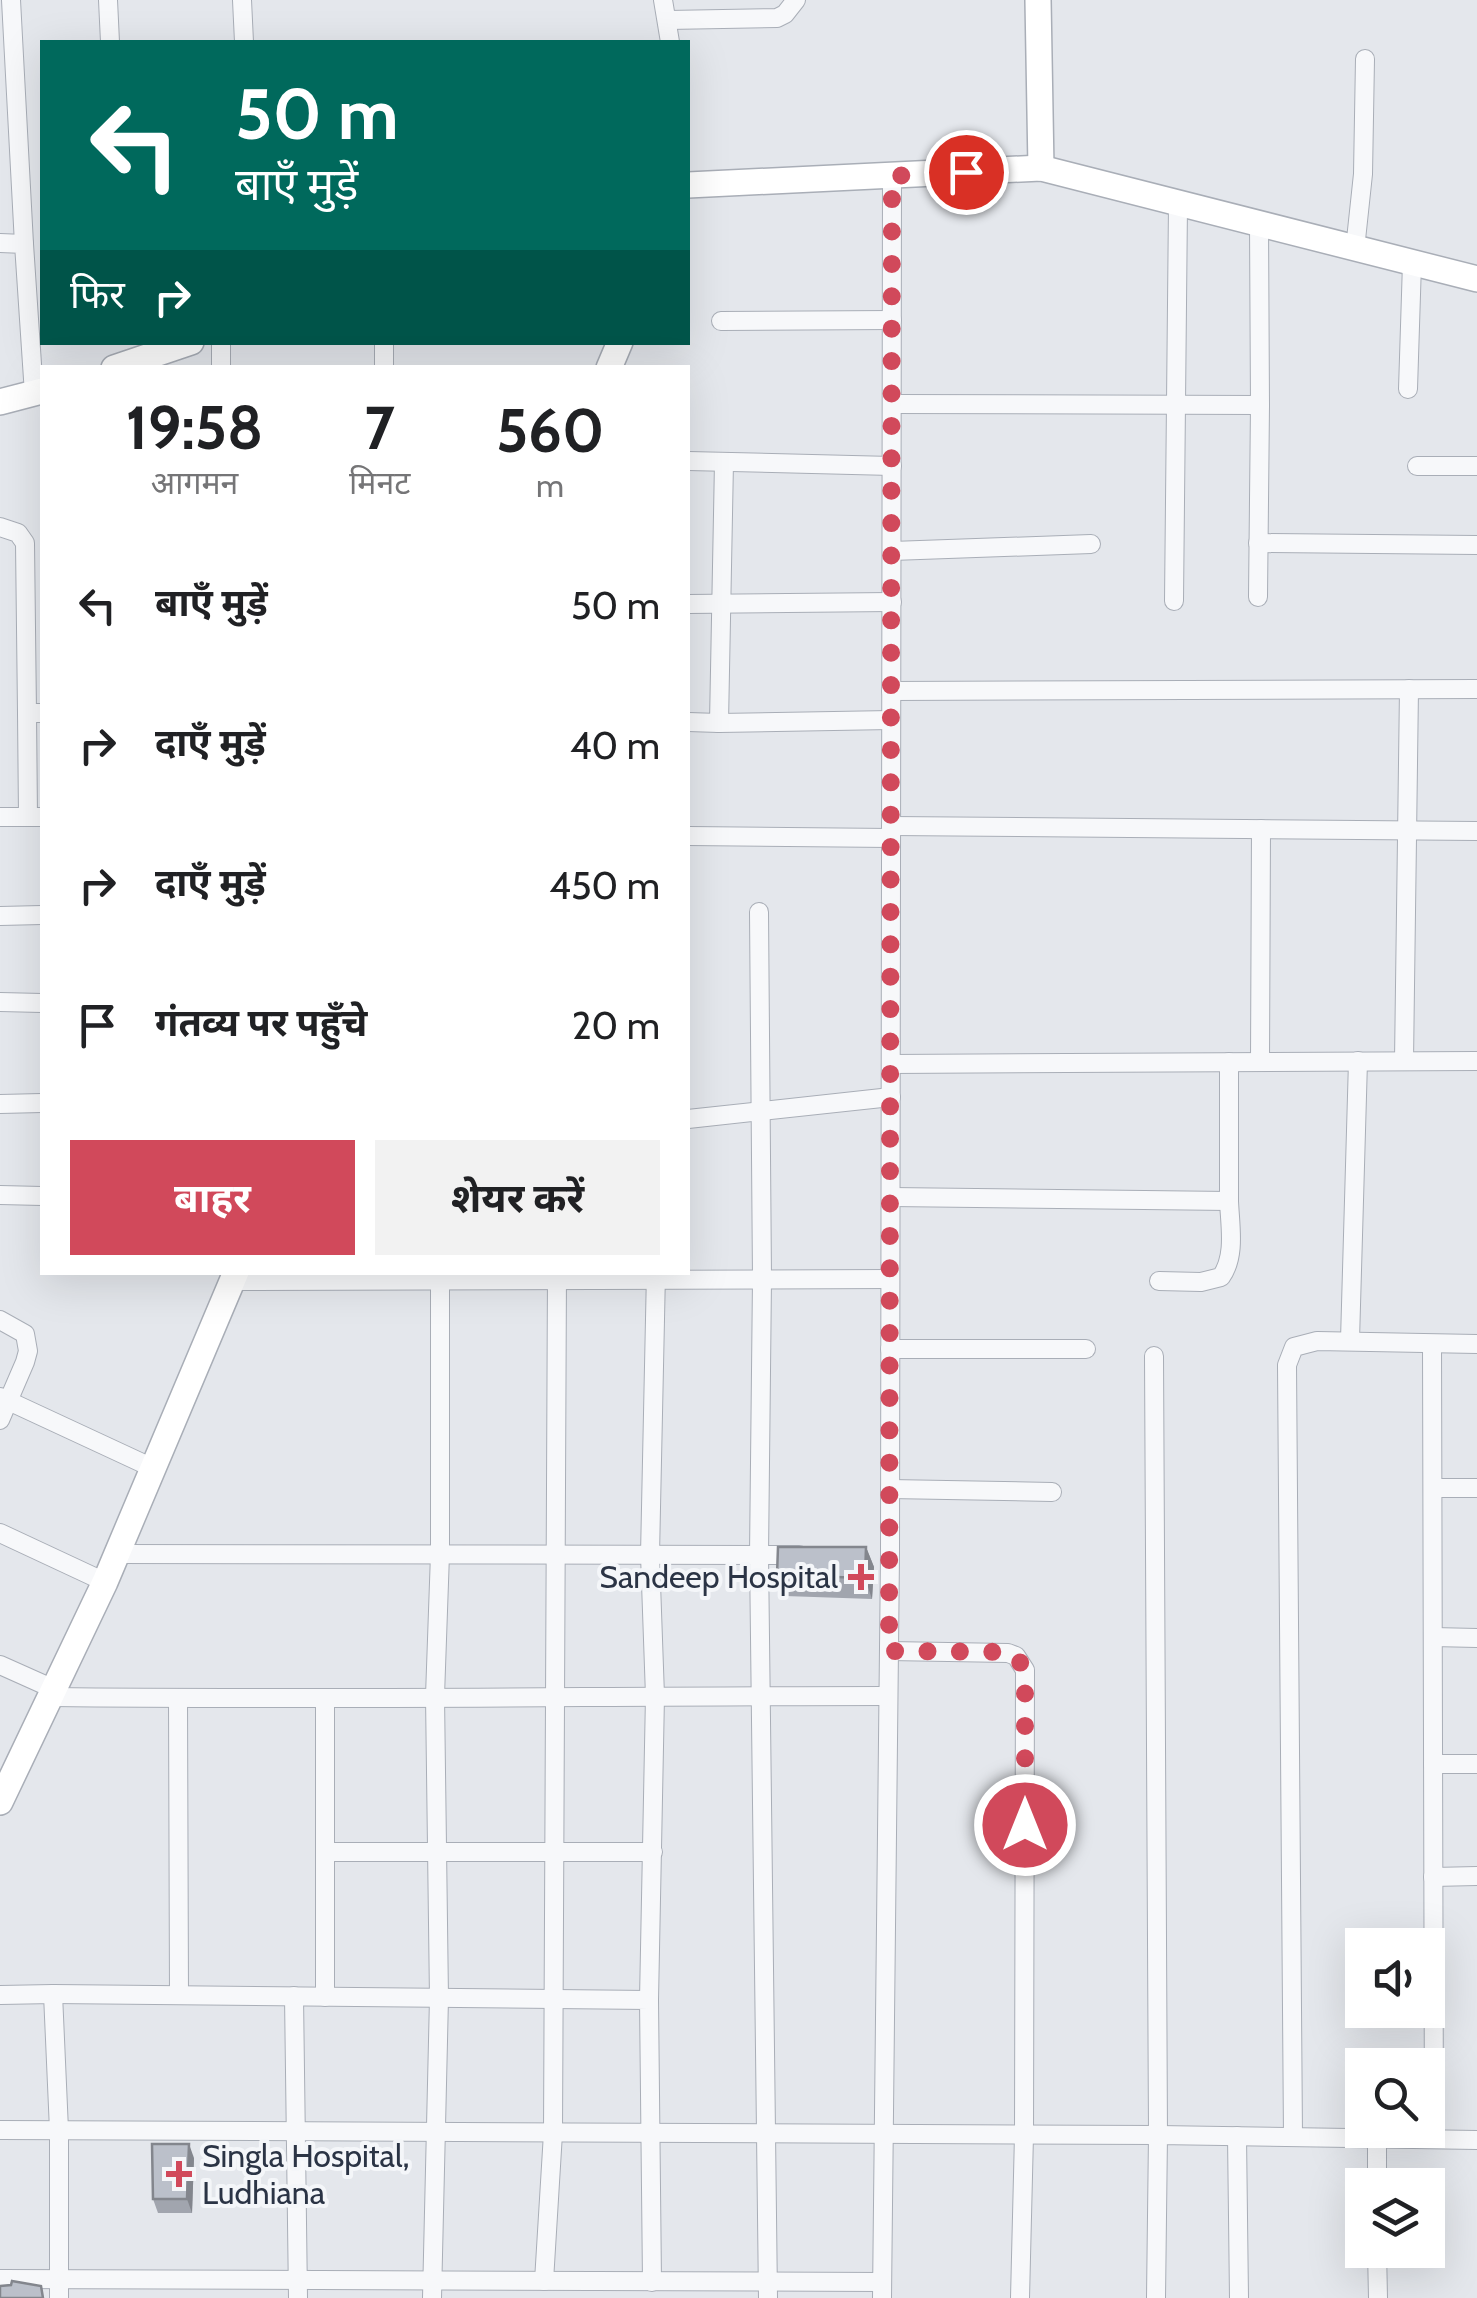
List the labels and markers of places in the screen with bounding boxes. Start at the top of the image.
pin [924,130,1009,215]
place label: Sandeep Hospital [599,1557,838,1596]
marker: Sandeep Hospital [848,1564,874,1590]
place label: Singla Hospital, Ludhiana [202,2136,409,2212]
marker: Singla Hospital, Ludhiana [166,2161,192,2187]

